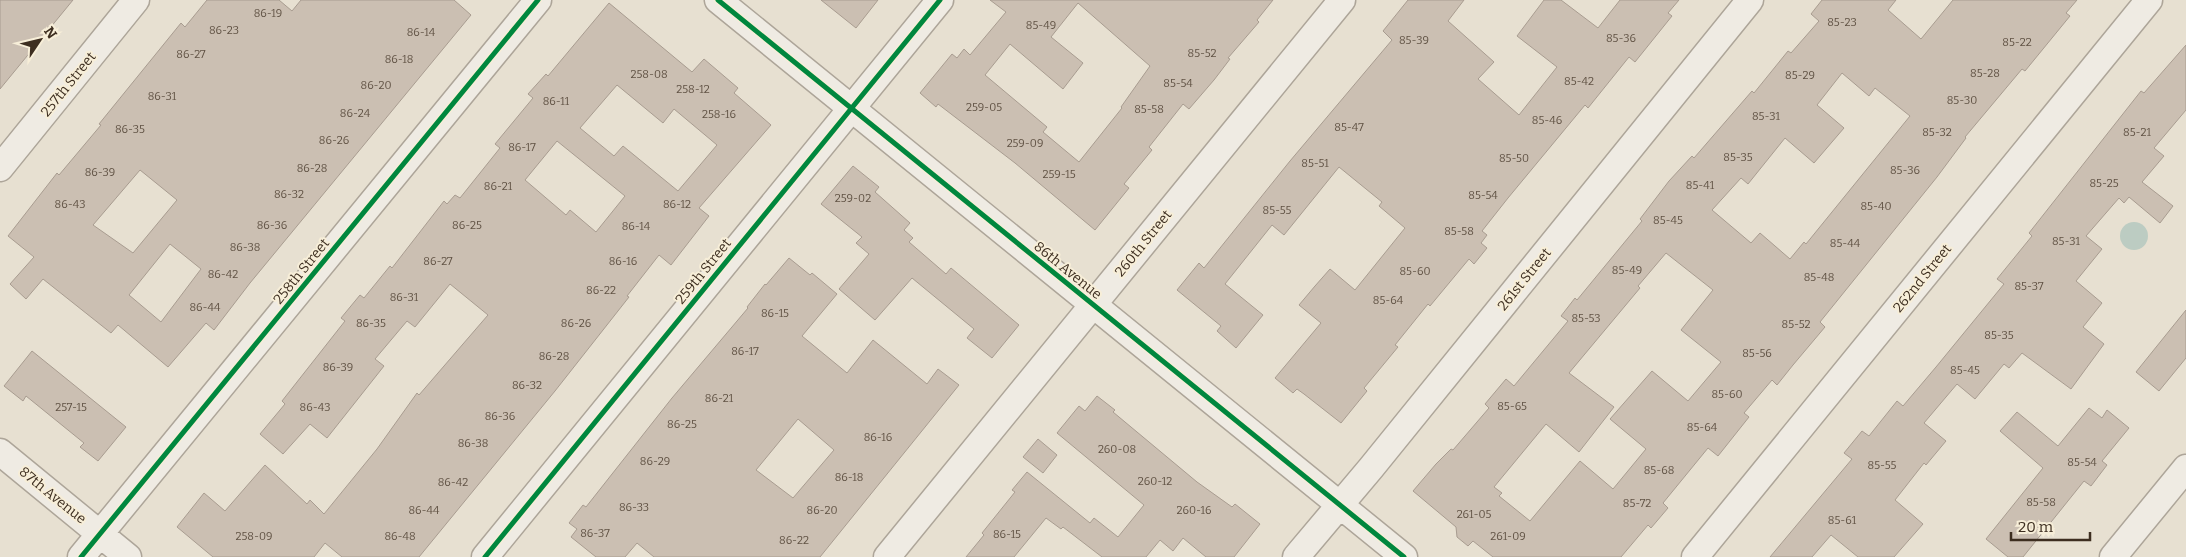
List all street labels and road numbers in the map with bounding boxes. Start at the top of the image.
street label: 257th Street [37,49,99,120]
street label: 260th Street [1111,207,1175,280]
street label: 258th Street [270,235,333,307]
street label: 259th Street [672,235,735,307]
street label: 86th Avenue [1030,238,1105,303]
street label: 262nd Street [1890,241,1955,316]
street label: 261st Street [1494,245,1555,314]
street label: 87th Avenue [16,463,90,528]

